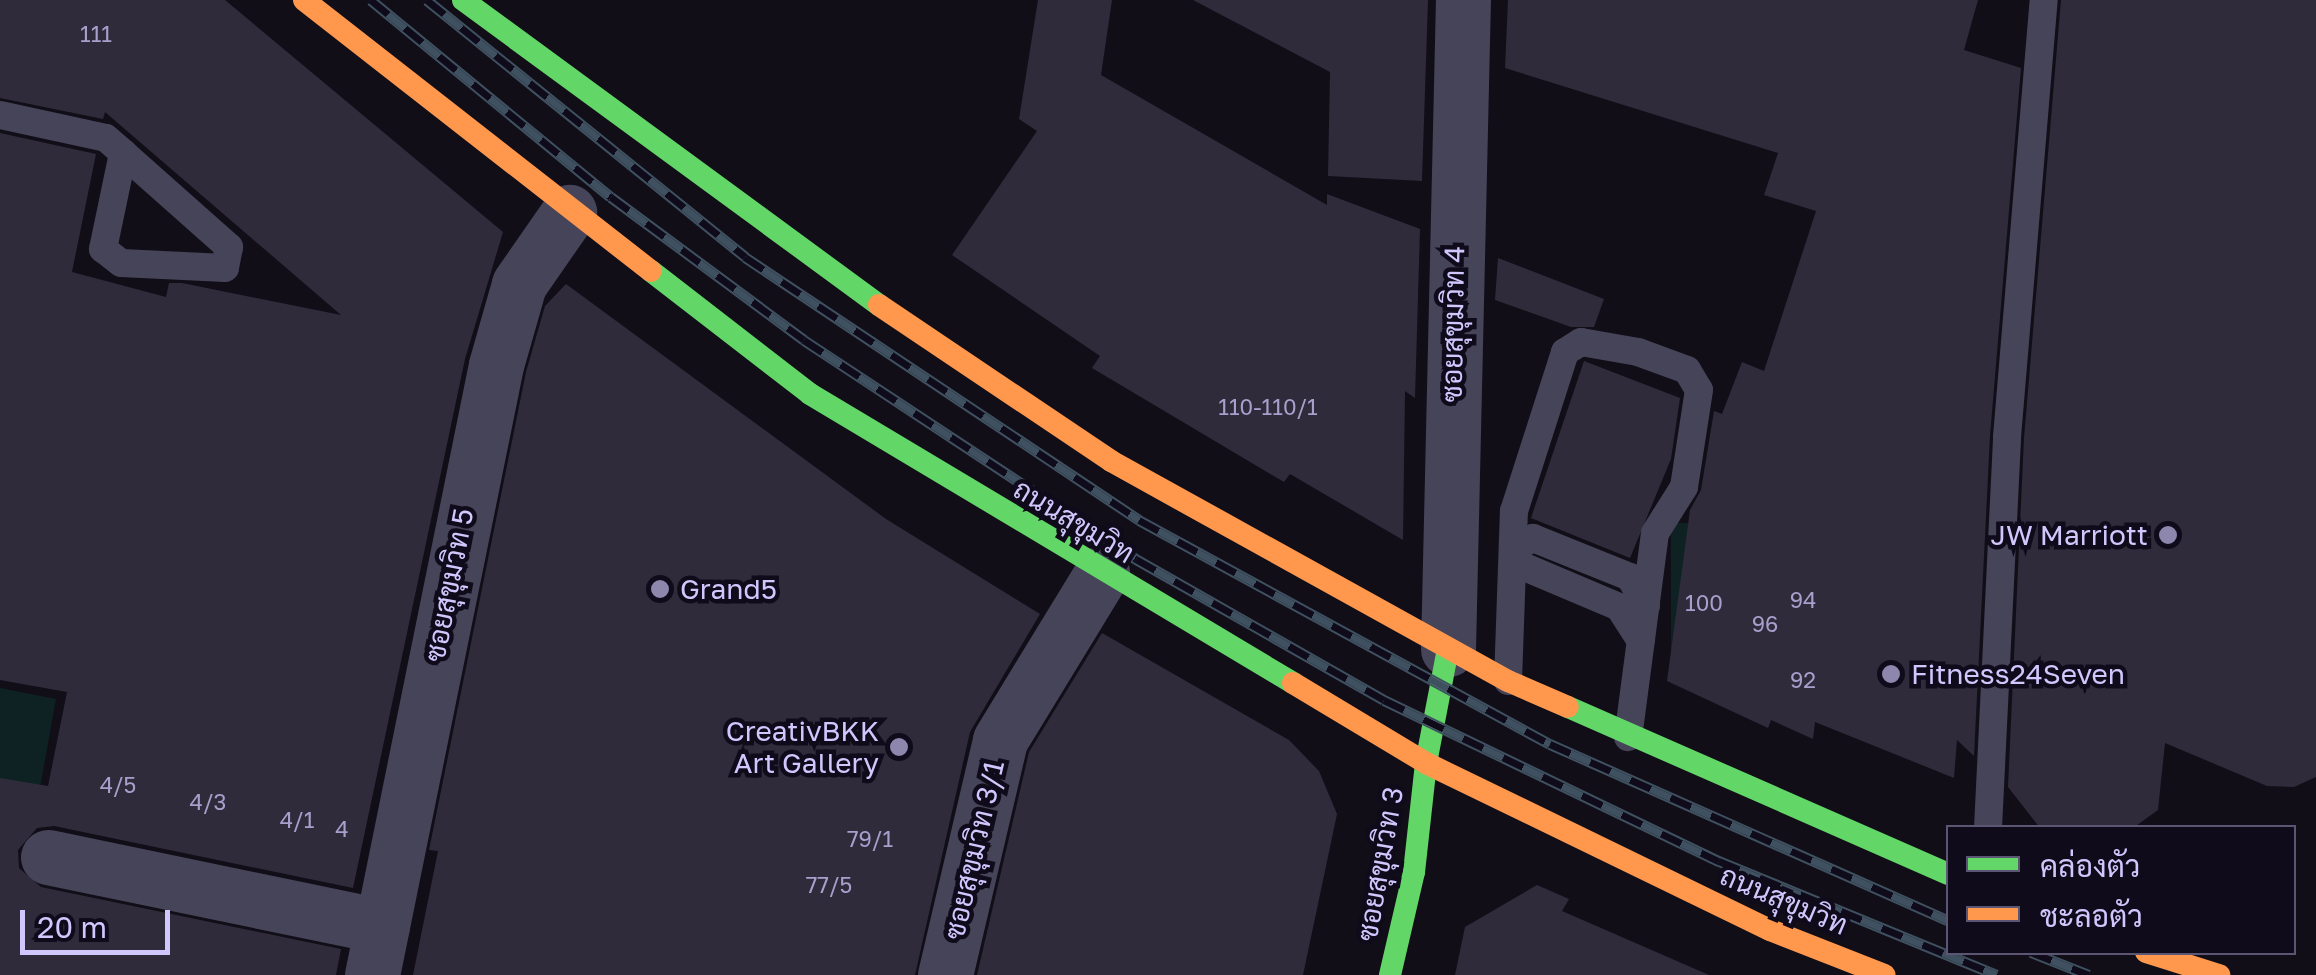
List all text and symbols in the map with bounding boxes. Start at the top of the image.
house number: 111 [80,21,112,47]
street label: ซอยสุขุมวิท 4 [1435,245,1471,403]
house number: 110-110/1 [1218,394,1318,420]
street label: ถนนสุขุมวิท [1008,472,1140,570]
street label: ซอยสุขุมวิท 5 [418,505,480,665]
place label: JW Marriott [1990,518,2148,552]
marker: JW Marriott [2157,524,2179,546]
place label: Grand5 [680,572,777,606]
marker: Grand5 [649,578,671,600]
house number: 94 [1790,587,1816,613]
house number: 100 [1685,590,1723,616]
house number: 96 [1752,611,1778,637]
place label: Fitness24Seven [1911,657,2125,691]
marker: Fitness24Seven [1880,663,1902,685]
house number: 92 [1790,667,1816,693]
place label: CreativBKK Art Gallery [726,714,879,780]
marker: CreativBKK Art Gallery [888,736,910,758]
street label: ซอยสุขุมวิท 3/1 [937,757,1011,943]
house number: 4/5 [100,772,136,798]
street label: ซอยสุขุมวิท 3 [1350,784,1410,944]
house number: 4/3 [190,789,226,815]
house number: 4/1 [280,807,314,833]
house number: 4 [335,816,349,842]
legend [1946,825,2296,955]
house number: 79/1 [847,826,893,852]
text: คล่องตัว [2040,848,2140,884]
street label: ถนนสุขุมวิท [1715,858,1853,942]
house number: 77/5 [806,872,852,898]
scale bar [25,890,175,952]
text: ชะลอตัว [2040,898,2143,934]
text: 20 m [37,909,107,945]

